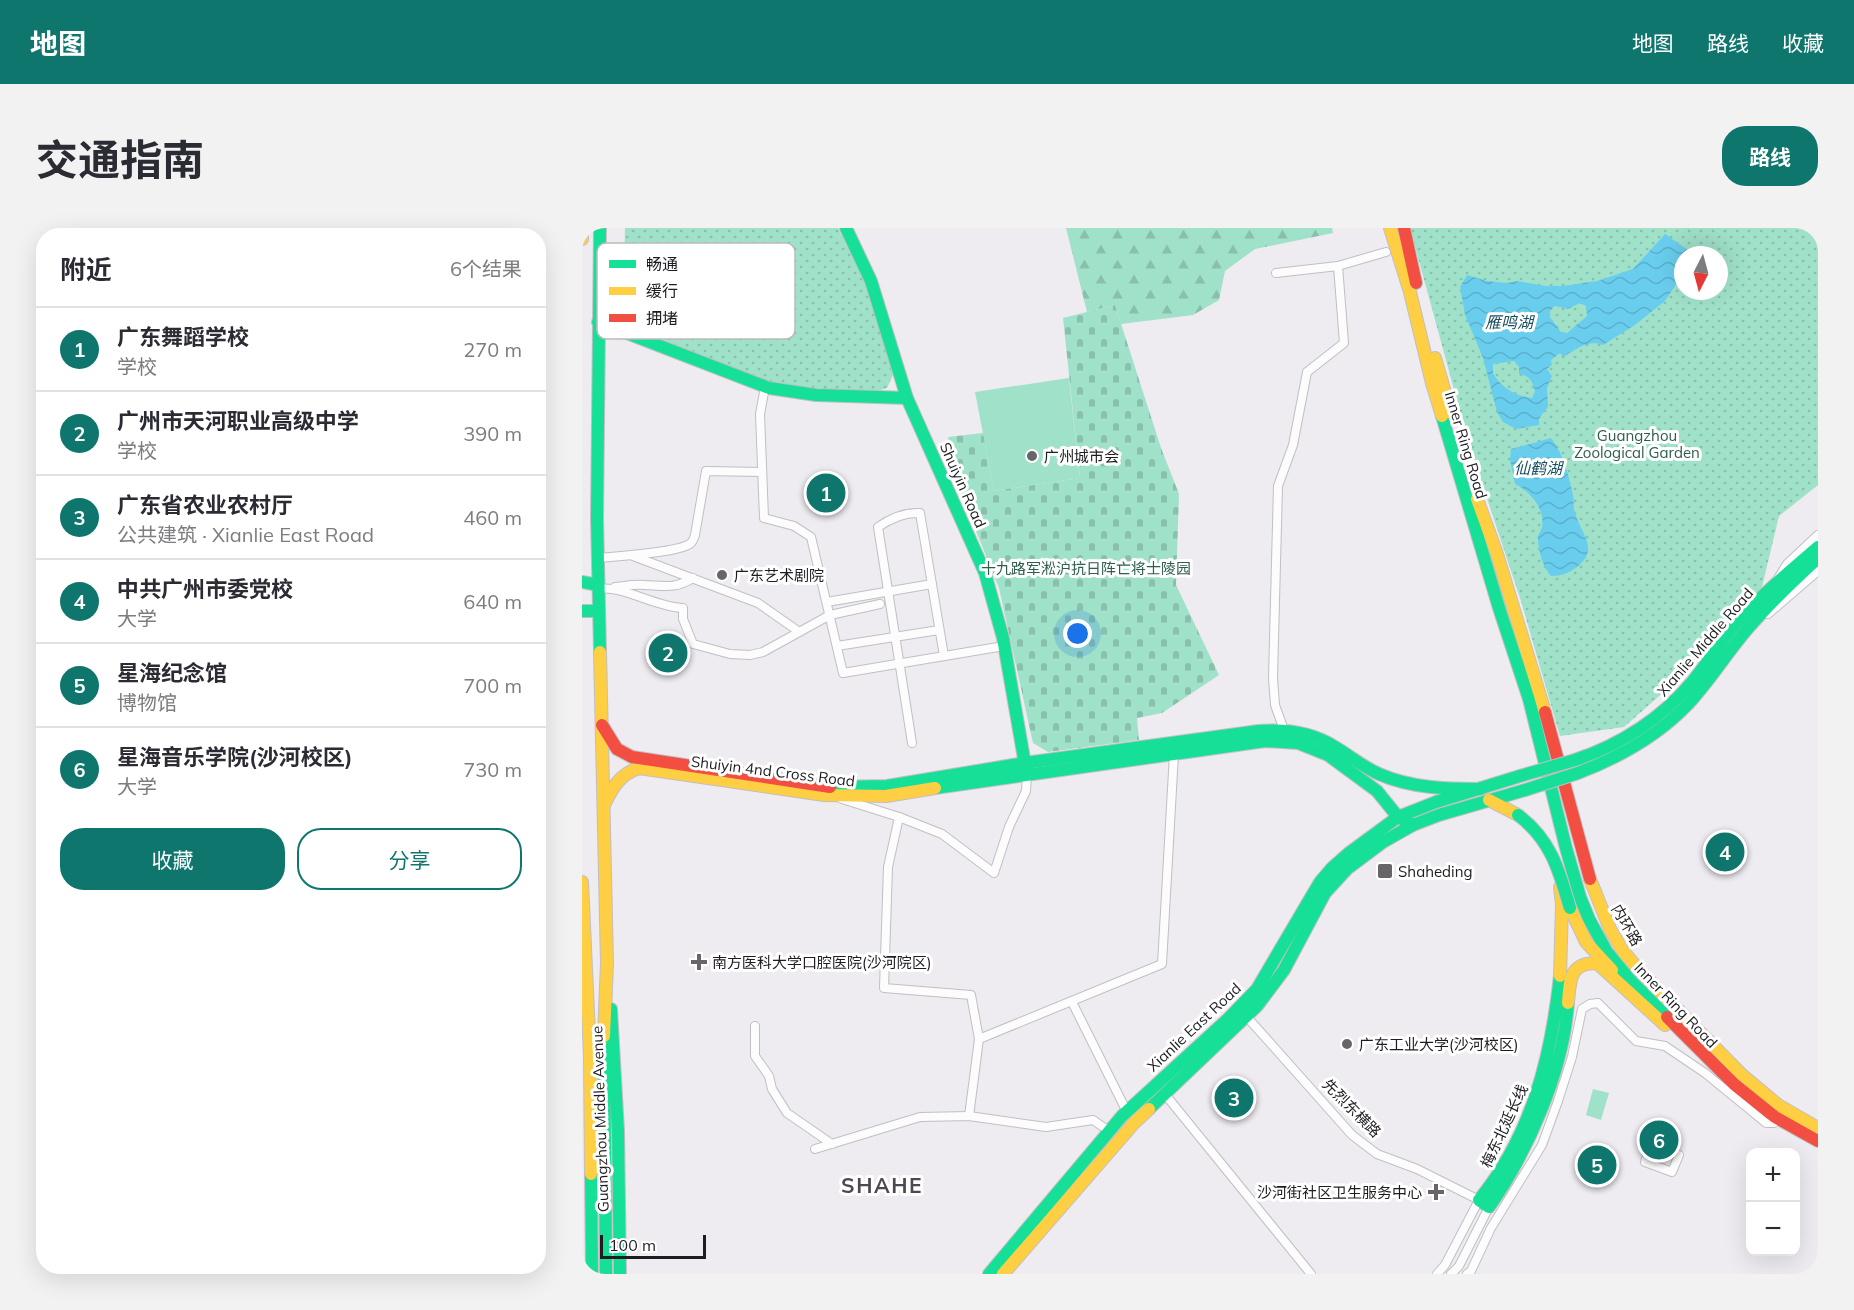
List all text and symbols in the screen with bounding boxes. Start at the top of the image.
text: 地图 [30,26,86,61]
text: 地图 [1632,30,1674,56]
text: 路线 [1707,30,1749,56]
text: 收藏 [1782,30,1824,56]
button: 路线 [1722,126,1818,186]
text: 交通指南 [36,133,204,186]
legend [597,243,795,339]
north arrow [1674,246,1728,300]
text: 附近 [60,253,112,286]
text: 畅通 [646,254,678,274]
text: 6个结果 [450,256,522,281]
text: 缓行 [646,281,678,301]
text: 拥堵 [646,308,678,328]
water label: 雁鸣湖 [1485,312,1536,332]
text: 广东舞蹈学校 [117,323,249,351]
text: 1 [74,337,86,362]
text: 270 m [463,337,522,362]
text: 学校 [117,354,157,379]
street label: Inner Ring Road [1441,389,1491,501]
text: 广州市天河职业高级中学 [117,407,359,435]
text: 2 [74,421,86,446]
text: 390 m [463,421,522,446]
park label: Guangzhou Zoological Garden [1574,426,1700,462]
text: 学校 [117,438,157,463]
street label: Shuiyin Road [936,439,990,531]
place label: 广州城市会 [1044,447,1119,466]
marker: 广州城市会 [1025,449,1039,463]
water label: 仙鹤湖 [1514,458,1565,478]
pin: 1 [806,470,846,516]
text: 广东省农业农村厅 [117,491,293,519]
text: 3 [74,505,86,530]
text: 460 m [463,505,522,530]
text: 公共建筑 · Xianlie East Road [117,522,374,547]
park label: 十九路军淞沪抗日阵亡将士陵园 [981,559,1191,578]
place label: 广东艺术剧院 [734,566,824,585]
marker: 广东艺术剧院 [715,568,729,582]
text: 中共广州市委党校 [117,575,293,603]
street label: Xianlie Middle Road [1653,584,1757,700]
text: 4 [74,589,86,614]
text: 640 m [463,589,522,614]
text: 大学 [117,606,157,631]
your location [1063,619,1092,648]
pin: 2 [648,630,688,676]
text: 星海纪念馆 [117,659,227,687]
text: 5 [74,673,86,698]
text: 700 m [463,673,522,698]
text: 博物馆 [117,690,177,715]
text: 星海音乐学院(沙河校区) [117,743,353,771]
street label: Shuiyin 4nd Cross Road [690,752,856,790]
text: 6 [74,757,86,782]
text: 730 m [463,757,522,782]
text: 大学 [117,774,157,799]
button: 收藏 [60,828,285,890]
button: 分享 [297,828,522,890]
pin: 4 [1706,830,1744,874]
marker: Shaheding [1376,862,1394,880]
place label: Shaheding [1398,862,1473,881]
street label: 内环路 [1608,901,1646,949]
marker: 南方医科大学口腔医院(沙河院区) [690,953,708,971]
place label: 南方医科大学口腔医院(沙河院区) [712,953,932,972]
street label: Inner Ring Road [1630,958,1722,1052]
street label: Xianlie East Road [1143,979,1245,1075]
street label: Guangzhou Middle Avenue [587,1025,613,1213]
place label: 广东工业大学(沙河校区) [1359,1035,1519,1054]
marker: 广东工业大学(沙河校区) [1340,1037,1354,1051]
street label: 先烈东横路 [1319,1075,1385,1141]
pin: 3 [1214,1076,1254,1120]
street label: 梅东北延长线 [1476,1081,1532,1171]
pin: 6 [1640,1118,1678,1162]
pin: 5 [1578,1142,1616,1188]
map controls [1746,1148,1800,1256]
button: + [1746,1148,1800,1202]
district label: SHAHE [841,1172,923,1198]
place label: 沙河街社区卫生服务中心 [1257,1183,1422,1202]
marker: 沙河街社区卫生服务中心 [1427,1183,1445,1201]
button: − [1746,1202,1800,1256]
scale bar [600,1232,706,1260]
text: 100 m [609,1235,656,1255]

